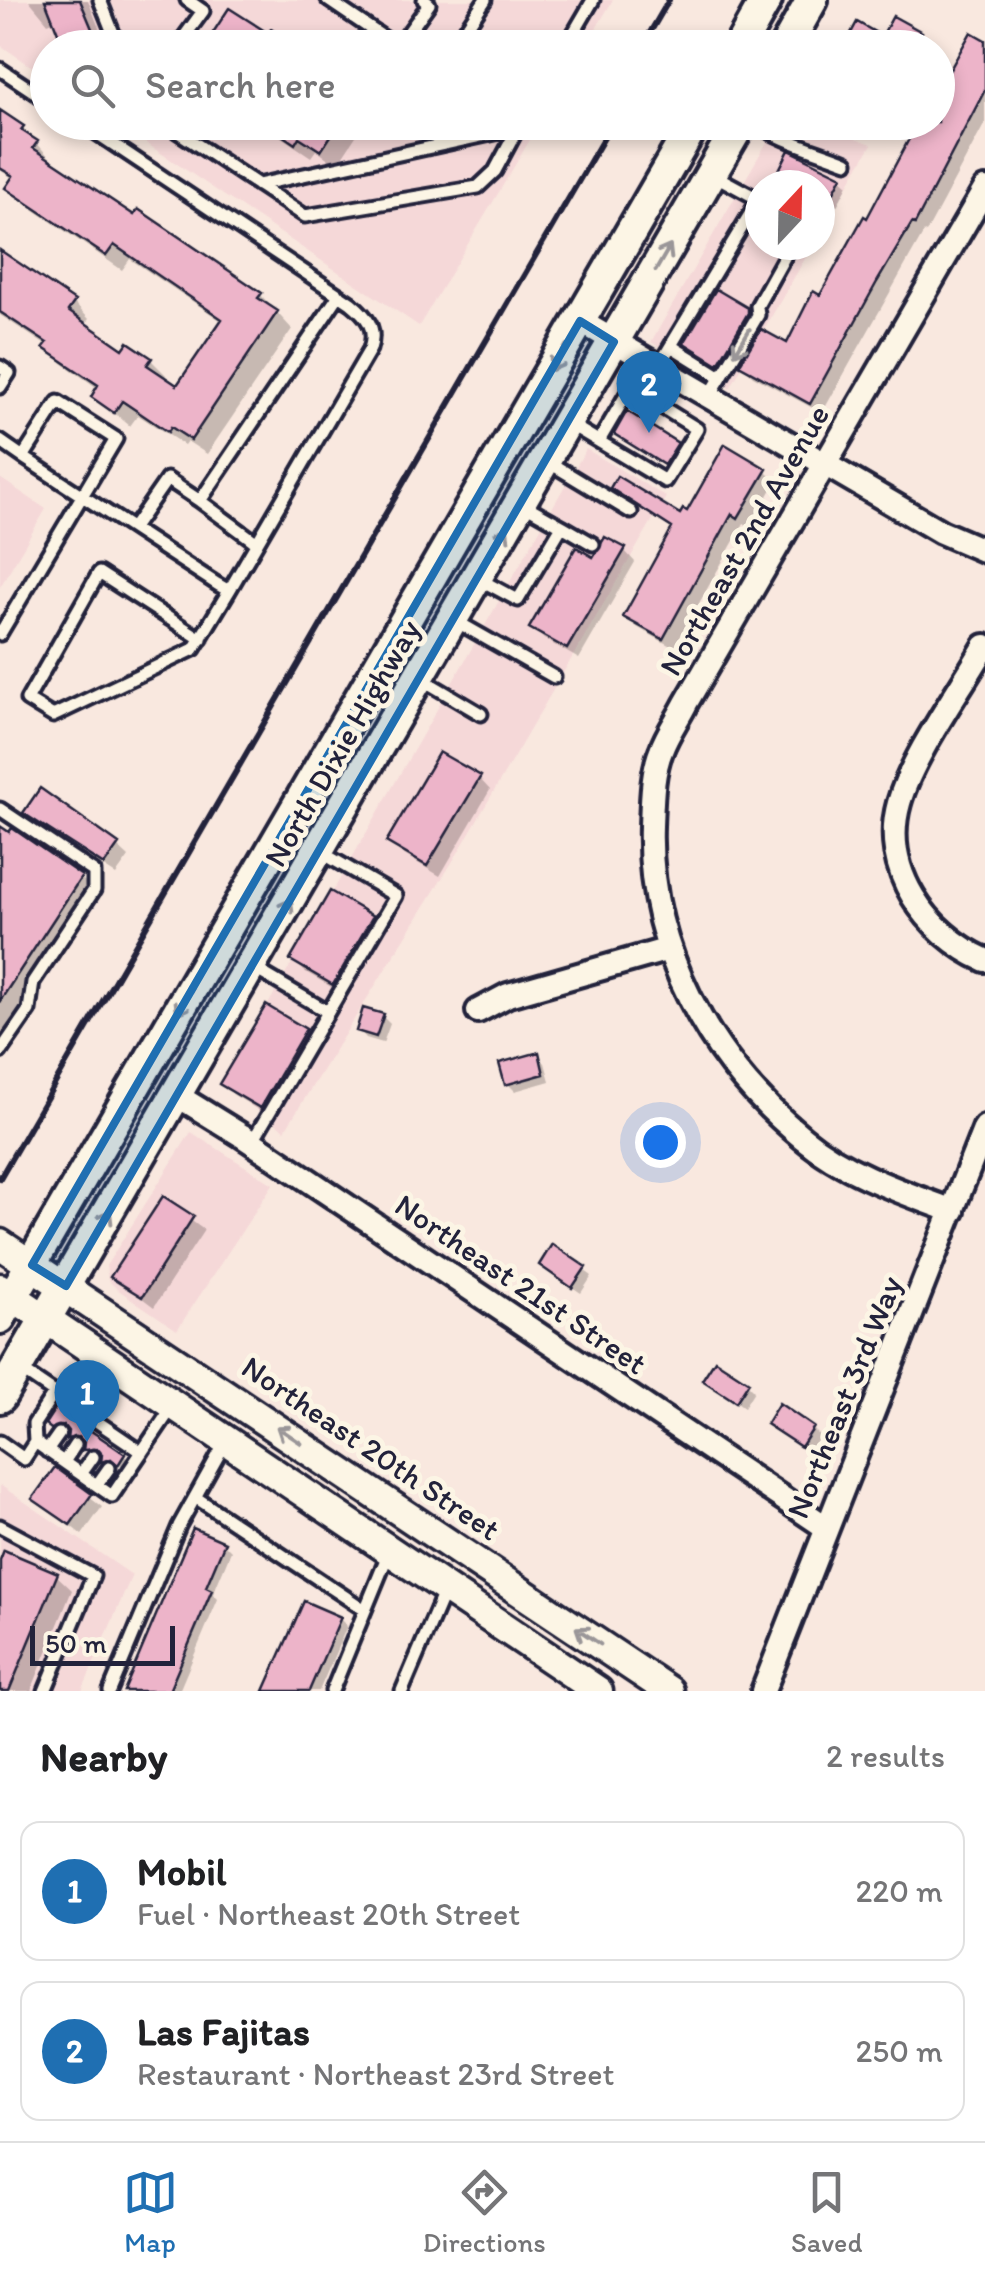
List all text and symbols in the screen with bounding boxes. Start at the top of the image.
search box [30,30,955,140]
icon: search [65,58,120,113]
text: Search here [145,62,336,108]
north arrow [745,170,835,260]
one-way arrow [653,244,673,273]
one-way arrow [732,327,752,356]
one-way arrow [548,343,568,372]
pin: 2 [616,350,682,433]
street label: Northeast 2nd Avenue [651,398,837,682]
one-way arrow [490,526,510,554]
street label: North Dixie Highway [256,613,428,873]
one-way arrow [275,898,295,927]
one-way arrow [174,987,194,1017]
your location [635,1117,686,1168]
street label: Northeast 21st Street [388,1186,654,1382]
one-way arrow [94,1209,114,1238]
street label: Northeast 3rd Way [778,1270,910,1524]
street label: Northeast 20th Street [235,1348,507,1548]
pin: 1 [54,1360,120,1442]
one-way arrow [276,1425,304,1446]
scale bar [30,1621,175,1666]
text: 50 m [45,1626,107,1660]
one-way arrow [574,1626,602,1647]
text: Nearby [40,1731,167,1782]
text: 2 results [826,1737,945,1775]
text: Mobil [137,1849,227,1895]
text: 1 [67,1872,82,1910]
text: 220 m [856,1872,943,1910]
text: Fuel · Northeast 20th Street [137,1895,520,1933]
text: Las Fajitas [137,2009,310,2055]
text: 2 [66,2032,83,2070]
text: 250 m [856,2032,943,2070]
text: Restaurant · Northeast 23rd Street [137,2055,615,2093]
tab: Map [123,2165,178,2259]
tab: Directions [423,2165,546,2259]
tab: Saved [791,2165,862,2259]

